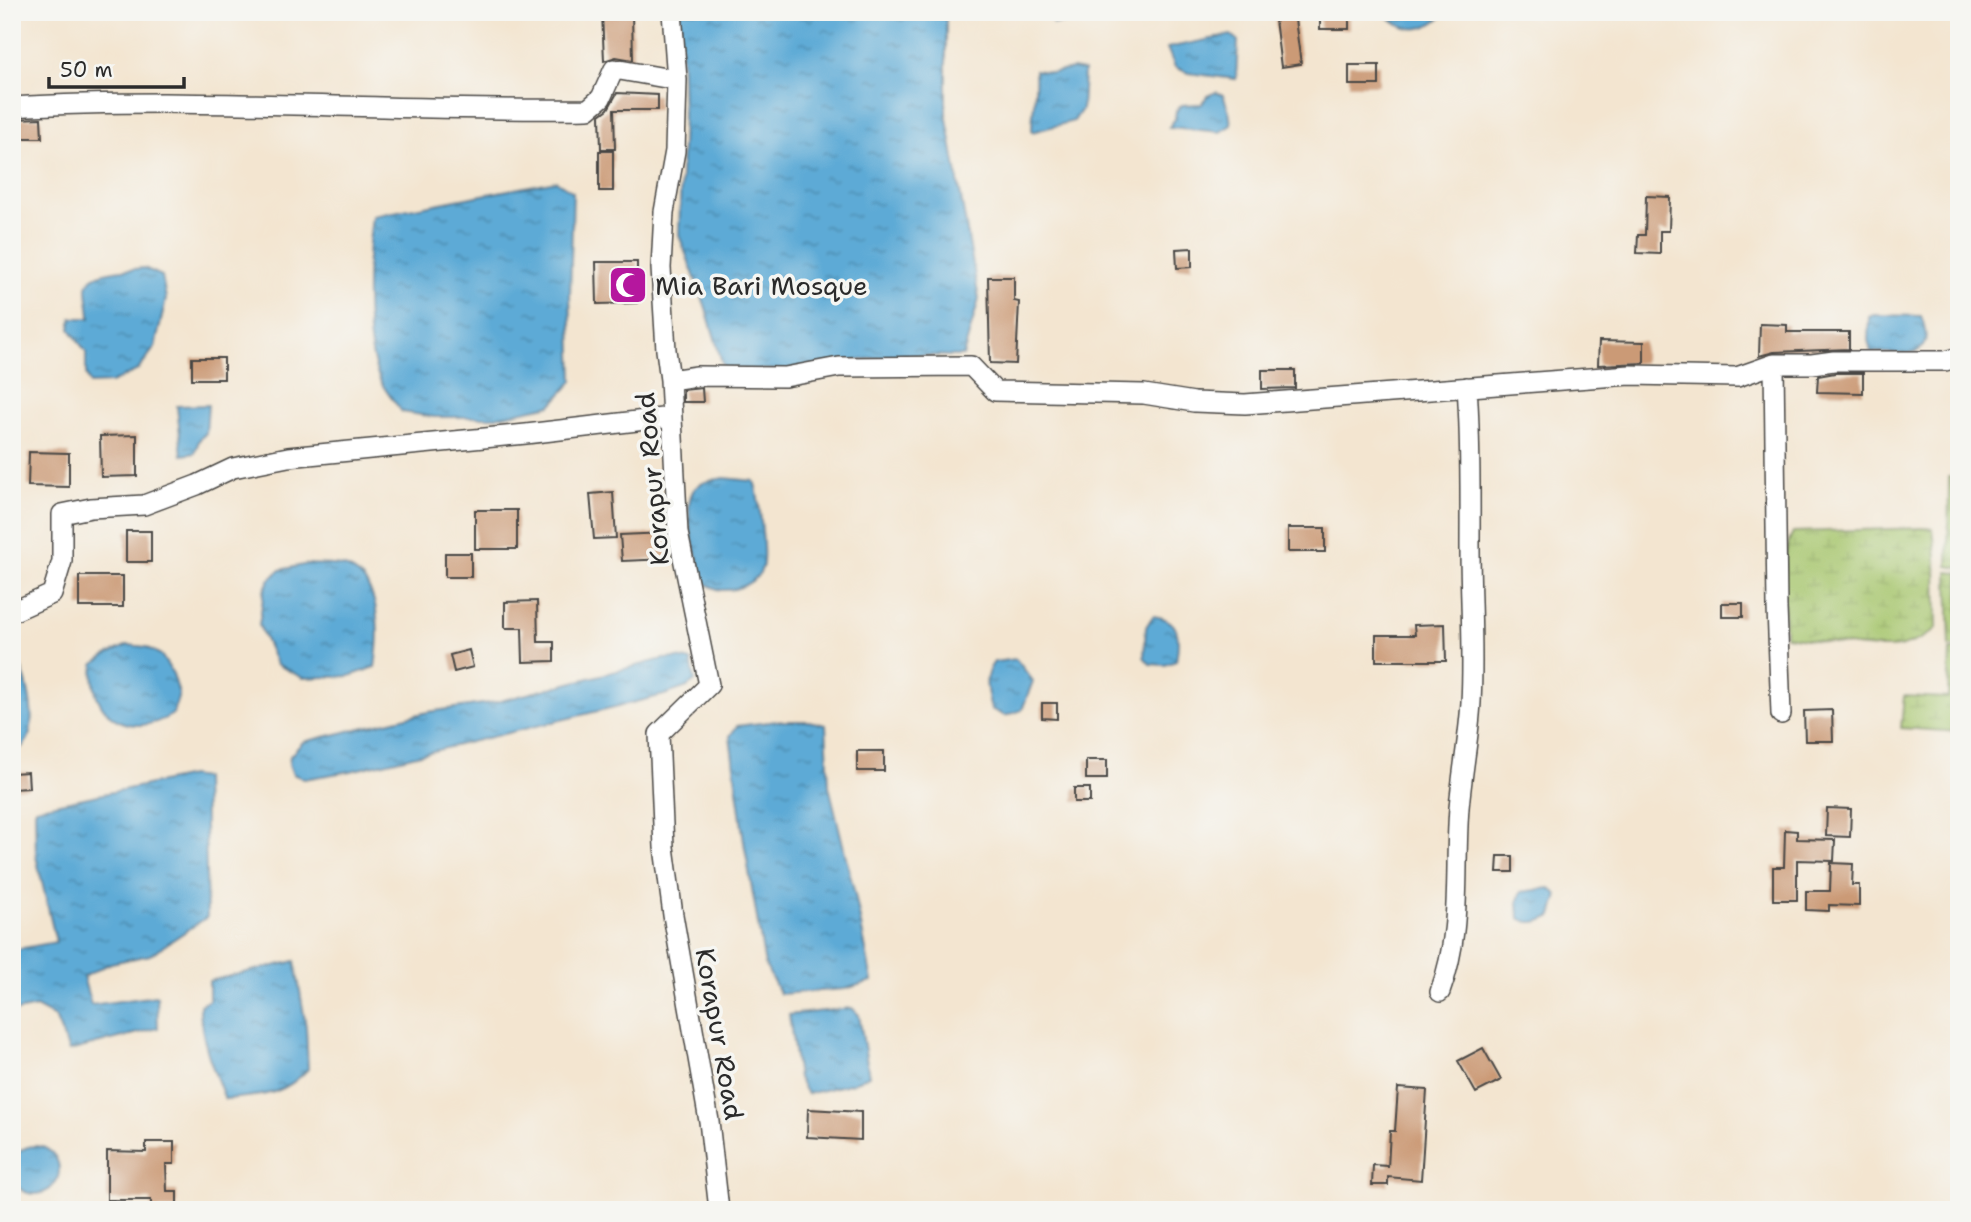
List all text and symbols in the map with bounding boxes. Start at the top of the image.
scale bar [49,46,184,90]
text: 50 m [60,56,113,84]
mosque icon: Mia Bari Mosque [607,264,649,306]
place label: Mia Bari Mosque [655,268,868,303]
street label: Korapur Road [627,391,677,567]
street label: Korapur Road [688,945,752,1123]

